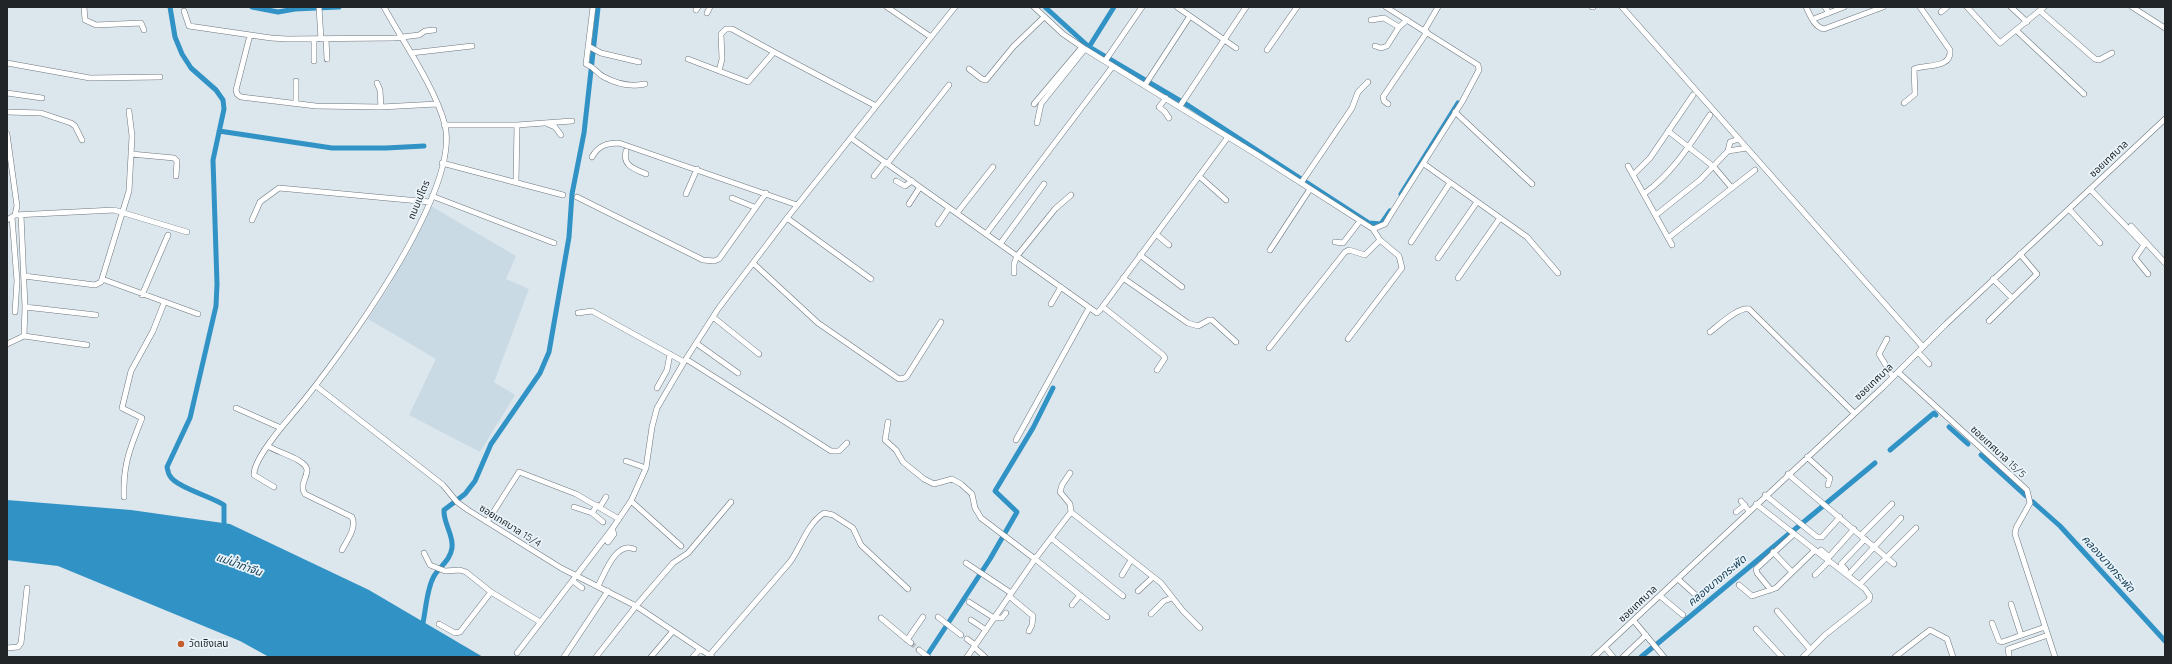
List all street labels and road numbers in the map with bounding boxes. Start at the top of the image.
street label: ซอยเทศบาล [2087,138,2131,180]
street label: ถนนเปโตร [405,179,433,221]
street label: ซอยเทศบาล [1852,361,1896,403]
street label: ซอยเทศบาล 15/5 [1968,423,2028,481]
street label: ซอยเทศบาล 15/4 [477,502,543,550]
street label: ซอยเทศบาล [1616,583,1660,625]

